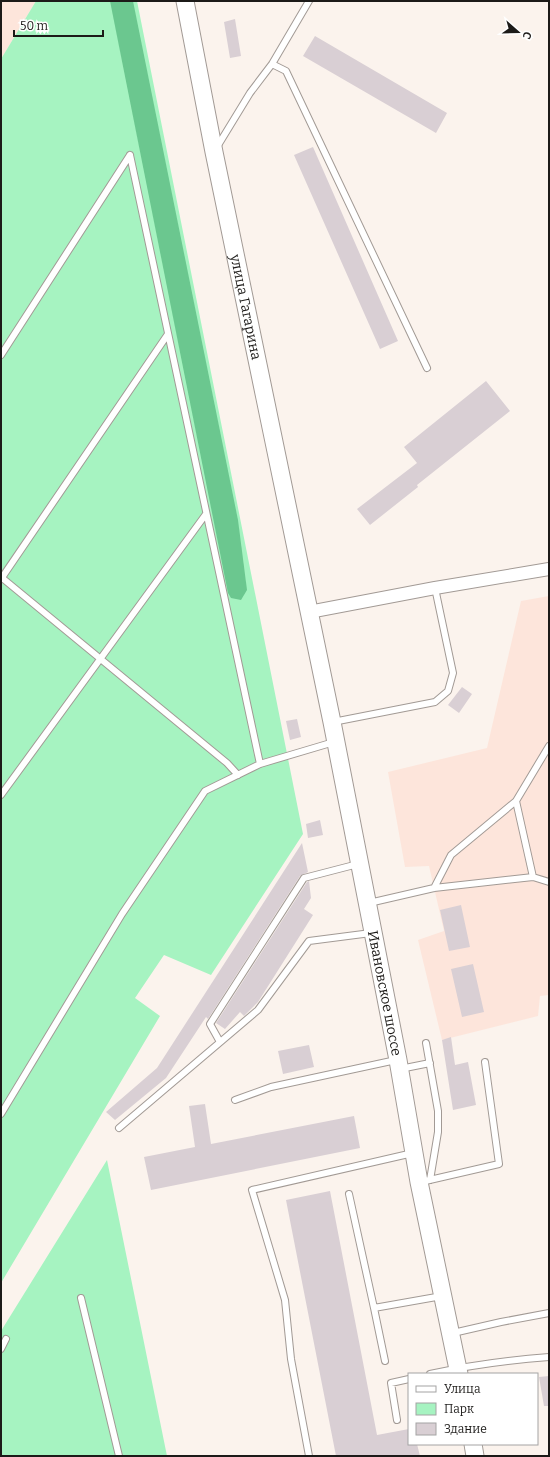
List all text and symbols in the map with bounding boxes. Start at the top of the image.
scale bar [14,12,103,38]
north arrow [498,12,538,52]
text: 50 m [20,19,49,33]
text: С [520,30,534,41]
street label: улица Гагарина [226,252,265,362]
street label: Ивановское шоссе [364,929,405,1057]
legend [408,1373,538,1445]
text: Улица [444,1382,481,1396]
text: Парк [444,1402,474,1416]
text: Здание [444,1422,487,1436]

